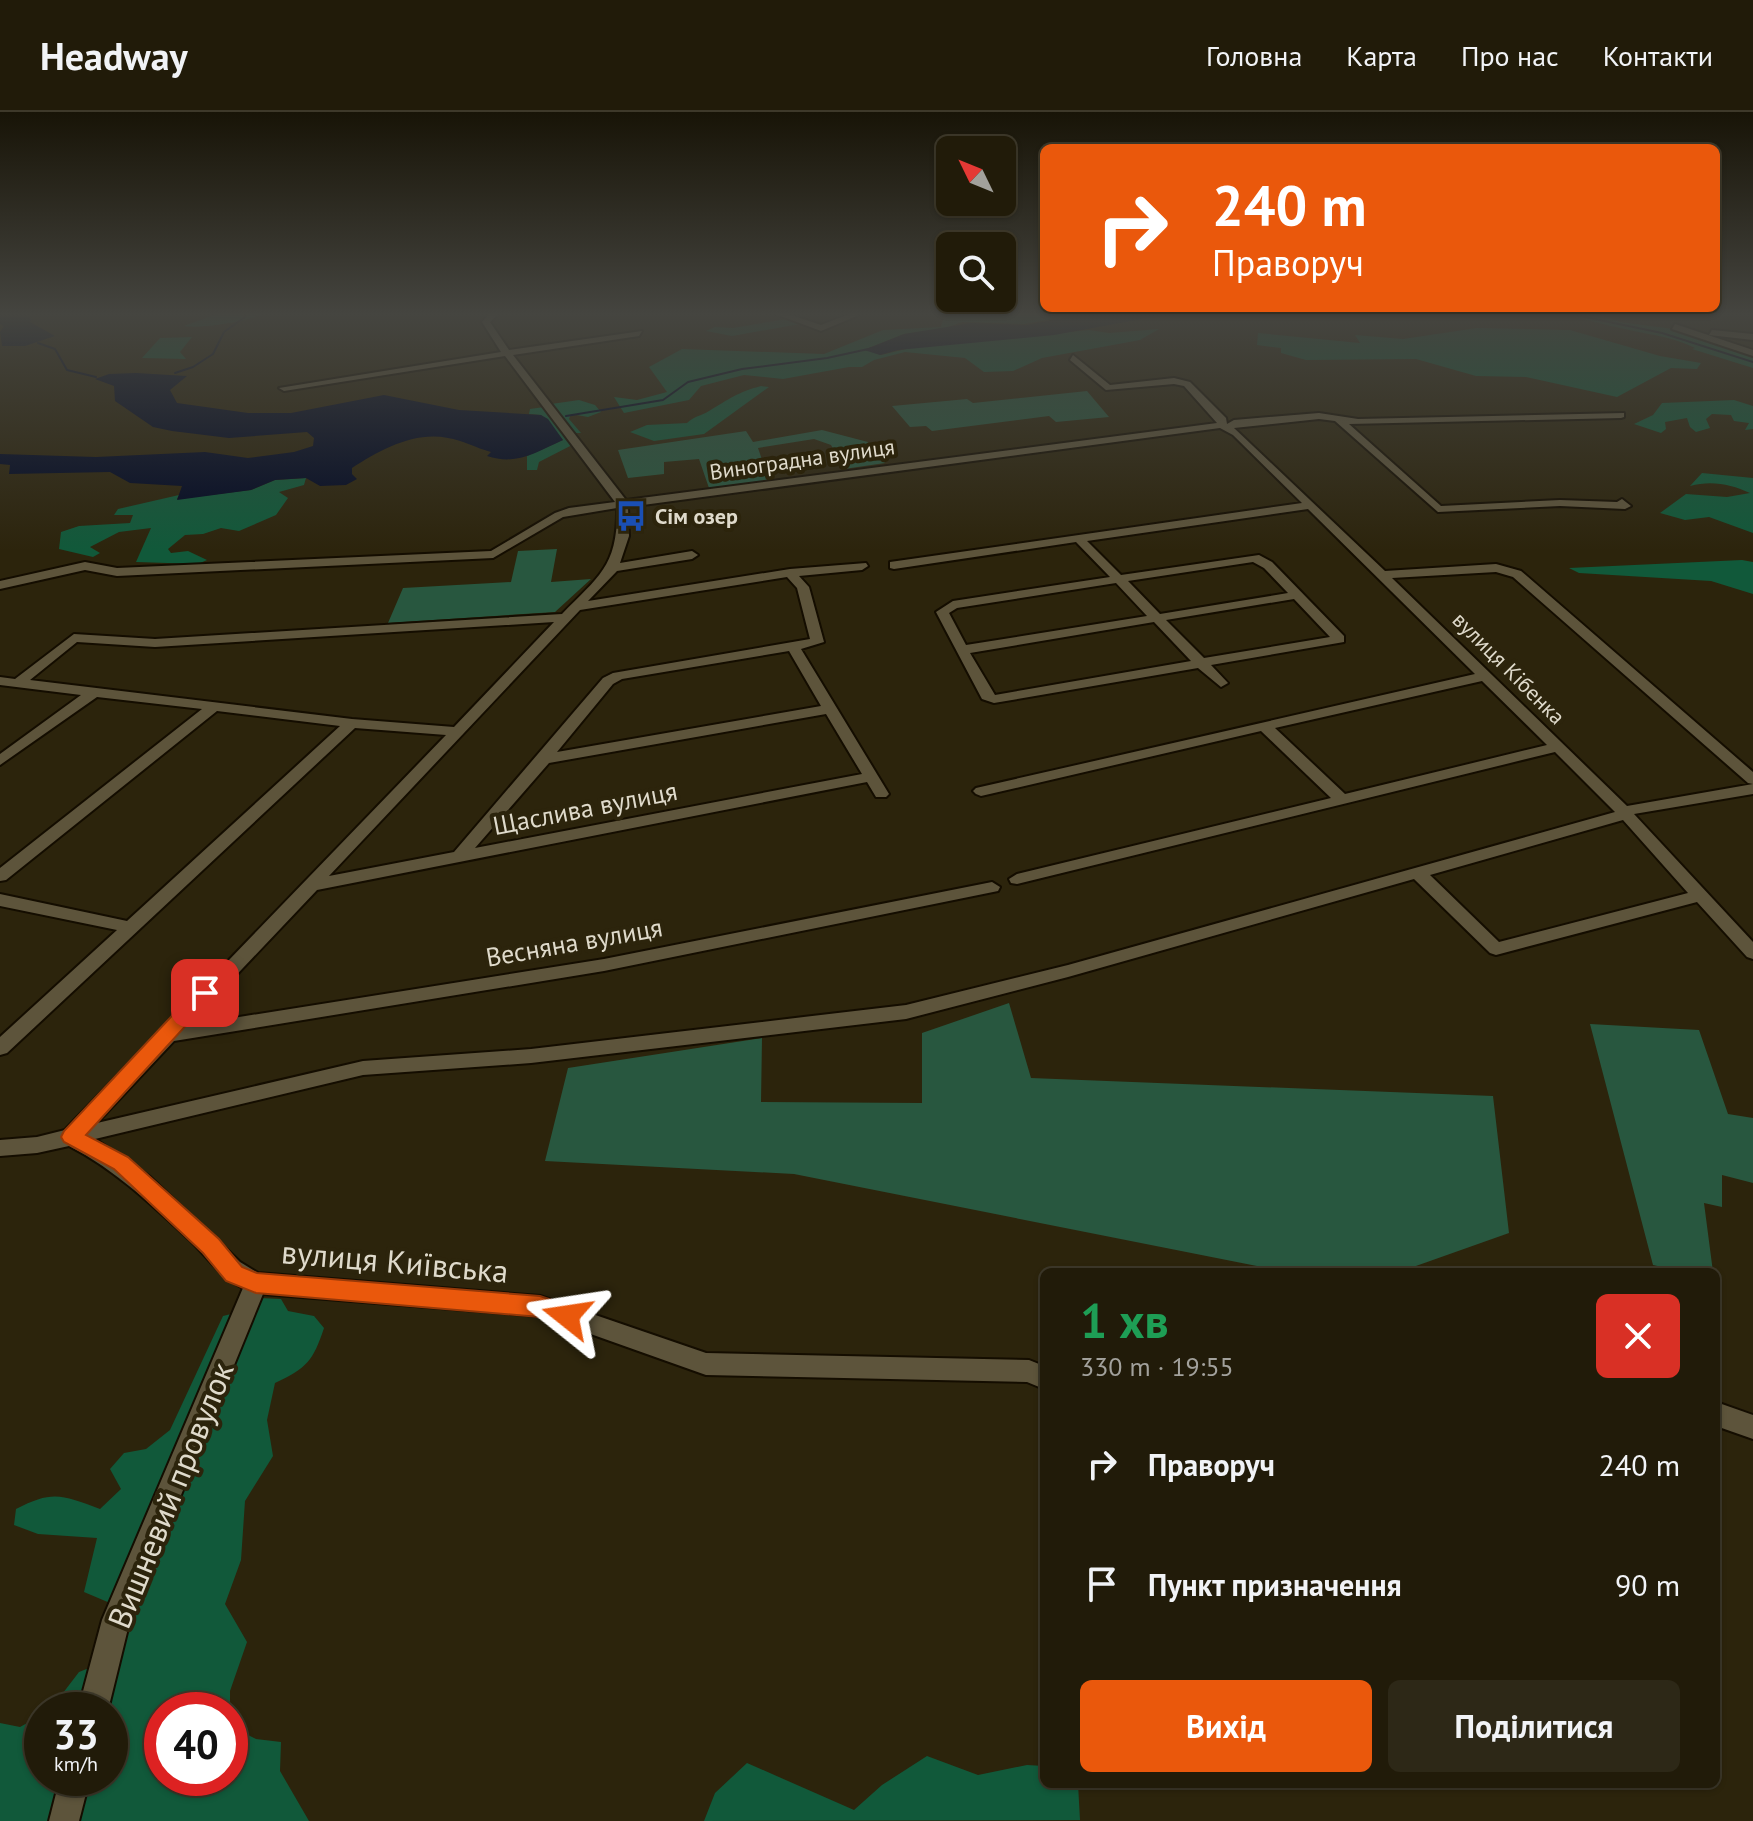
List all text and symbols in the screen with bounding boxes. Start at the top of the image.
text: Headway [40,31,188,80]
text: Головна [1206,37,1302,74]
text: Карта [1346,37,1417,74]
text: Про нас [1461,37,1559,74]
text: Контакти [1603,37,1713,74]
north arrow [936,136,1016,216]
map controls [936,136,1016,312]
text: 240 m [1212,169,1367,241]
icon: right [1080,176,1184,280]
button: search [936,232,1016,312]
text: Праворуч [1212,239,1364,286]
street label: Виноградна вулиця [708,432,896,486]
bus stop icon: Сім озер [614,499,648,533]
place label: Сім озер [655,502,738,530]
street label: вулиця Кібенка [1447,606,1571,730]
street label: Щаслива вулиця [490,774,680,842]
street label: Весняна вулиця [483,910,665,974]
pin [171,959,239,1027]
icon: arrive [183,971,227,1015]
street label: вулиця Київська [280,1230,510,1292]
position arrow [525,1274,609,1358]
text: 1 хв [1080,1289,1169,1351]
button: close [1596,1294,1680,1378]
text: 330 m · 19:55 [1080,1350,1234,1383]
street label: Вишневий провулок [97,1355,243,1634]
icon: right [1080,1442,1124,1486]
text: Праворуч [1148,1445,1275,1484]
text: 240 m [1599,1445,1680,1484]
icon: arrive [1080,1562,1124,1606]
text: Пункт призначення [1148,1565,1402,1604]
text: 90 m [1615,1565,1680,1604]
button: Вихід [1080,1680,1372,1772]
button: Поділитися [1388,1680,1680,1772]
speed limit sign: 40 [144,1692,248,1796]
text: 33 [53,1708,99,1760]
text: km/h [54,1751,98,1777]

